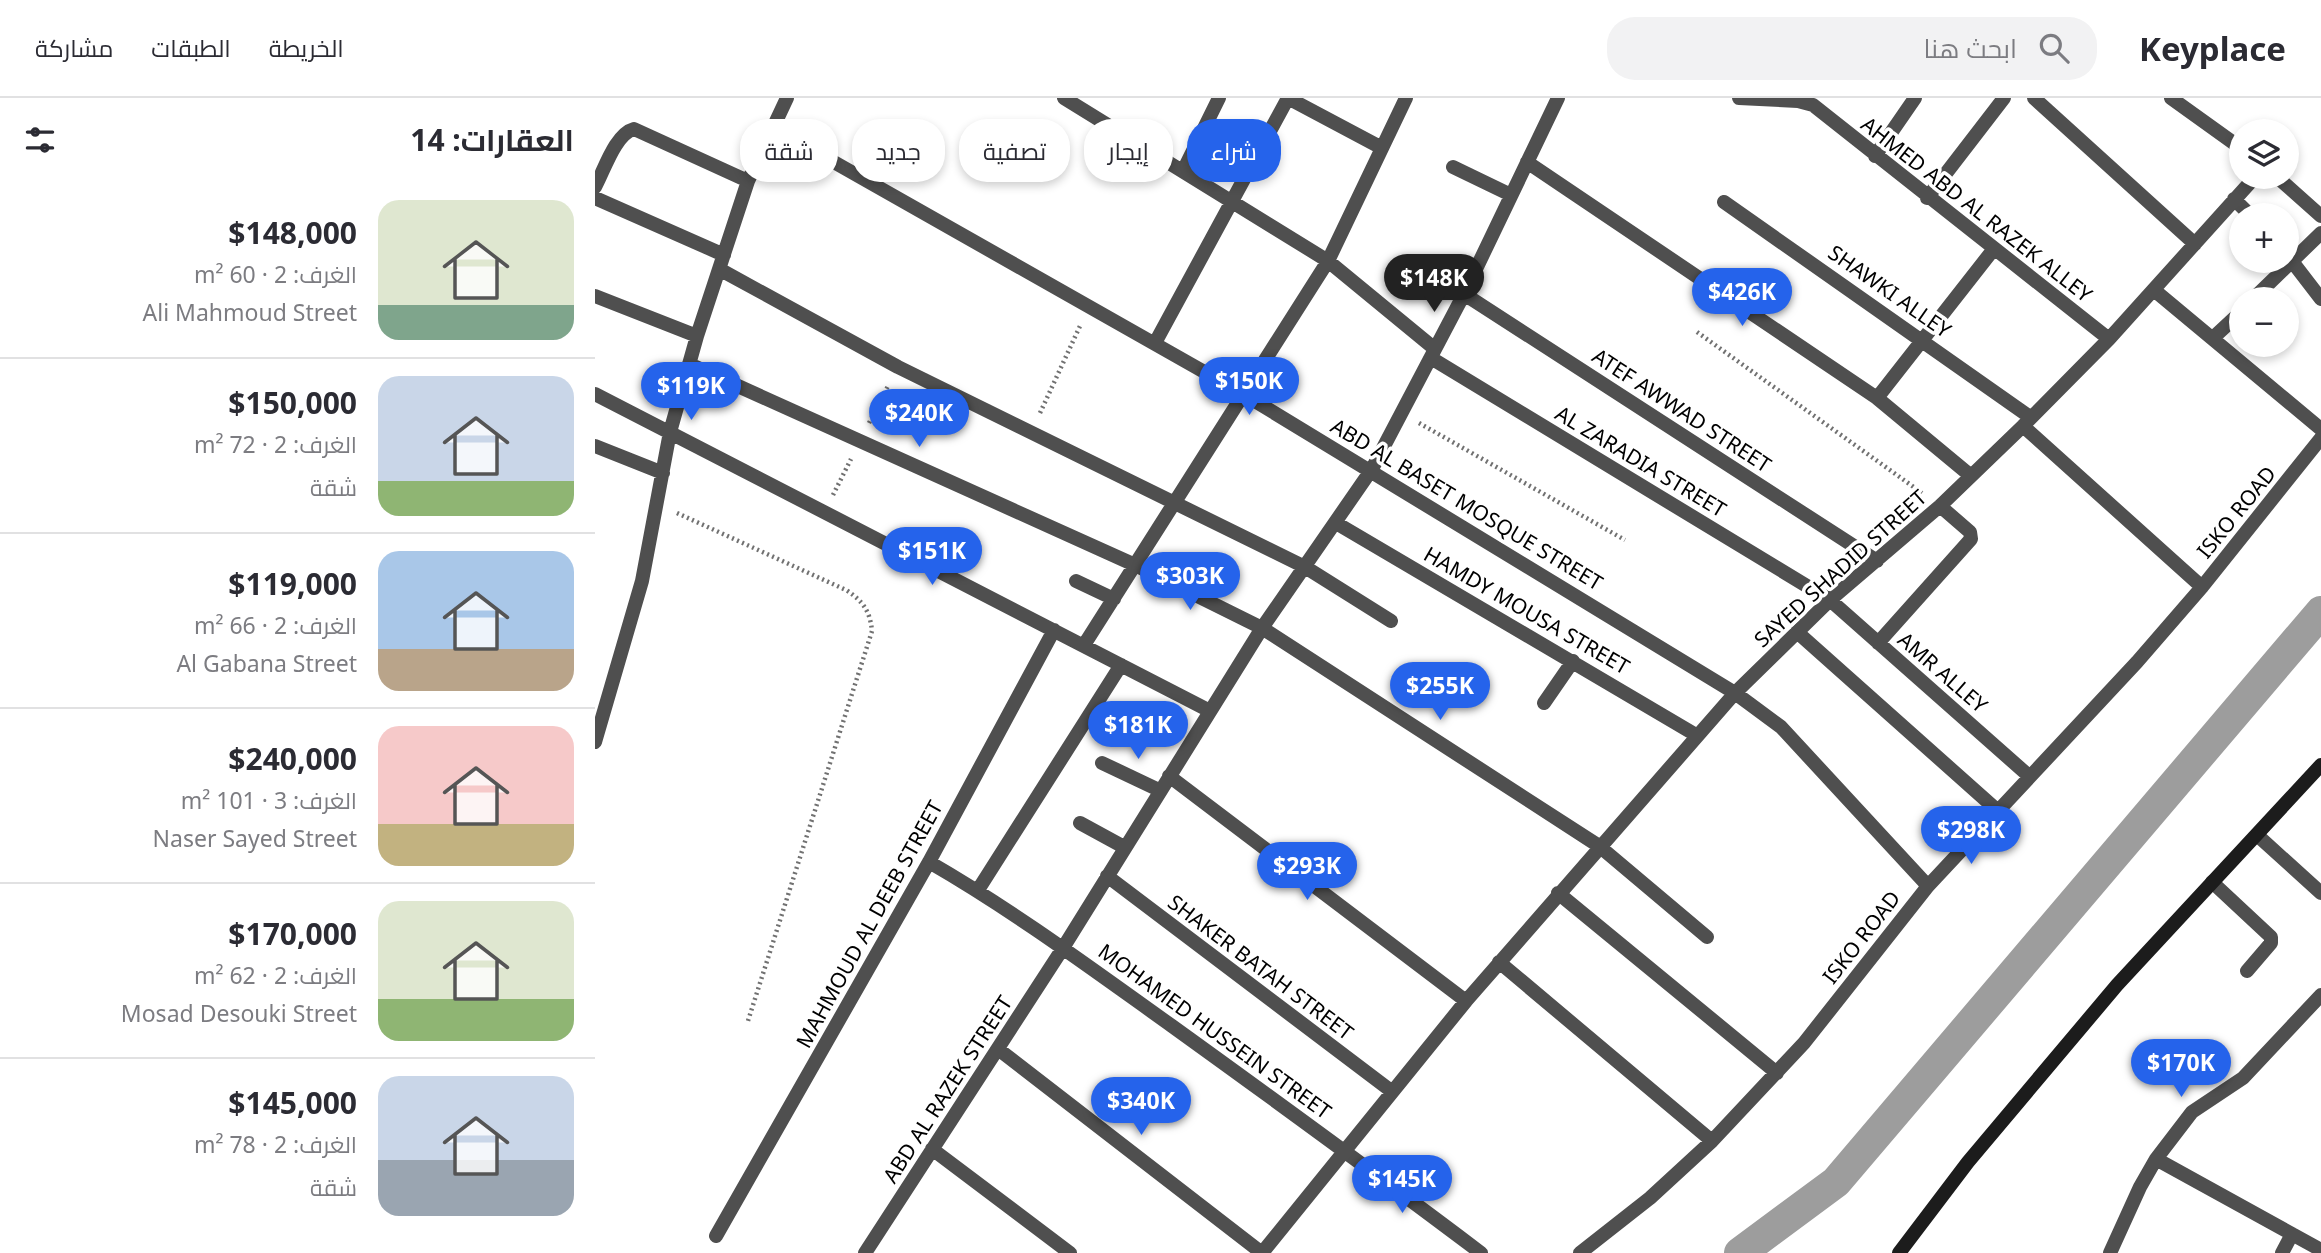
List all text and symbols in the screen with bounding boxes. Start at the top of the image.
search box [1607,17,2097,80]
text: Keyplace [2139,26,2286,71]
icon: search [2035,29,2073,67]
text: ابحث هنا [1923,30,2017,66]
text: مشاركة [35,31,113,64]
text: الطبقات [151,31,231,64]
text: الخريطة [269,31,344,64]
street label: AHMED ABD AL RAZEK ALLEY [1856,110,2098,308]
text: العقارات: 14 [410,119,574,160]
chip: شقة [740,119,838,182]
chip: جديد [852,119,945,182]
chip: تصفية [959,119,1070,182]
chip: إيجار [1084,119,1173,182]
chip: شراء [1187,119,1281,182]
map controls [2229,119,2299,357]
button: layers [2229,119,2299,189]
icon: filters [21,121,59,159]
button: + [2229,203,2299,273]
text: $148,000 [228,212,357,253]
icon: home [434,228,518,312]
street label: SHAWKI ALLEY [1823,238,1957,344]
pin: $148K [1385,254,1483,314]
text: الغرف: 2 · 60 m² [194,258,357,290]
text: $148K [1400,261,1468,293]
pin: $426K [1693,268,1791,328]
text: $426K [1708,275,1776,307]
button: − [2229,287,2299,357]
text: Ali Mahmoud Street [143,296,357,328]
street label: ATEF AWWAD STREET [1587,342,1777,479]
pin: $150K [1200,358,1298,417]
pin: $119K [642,362,740,422]
text: $150K [1215,364,1283,396]
text: $119K [657,369,725,401]
text: $150,000 [228,382,357,423]
pin: $240K [870,390,968,449]
text: $240K [885,396,953,428]
street label: AL ZARADIA STREET [1550,399,1732,523]
icon: home [434,404,518,488]
street label: ABD AL BASET MOSQUE STREET [1326,412,1608,597]
text: الغرف: 2 · 72 m² [194,428,357,460]
street label: ISKO ROAD [2190,460,2282,564]
text: شقة [310,471,357,503]
street label: SAYED SHADID STREET [1748,483,1932,653]
pin: $151K [883,528,981,587]
text: $151K [898,534,966,566]
street label: HAMDY MOUSA STREET [1419,540,1635,681]
pin: $303K [1141,552,1239,612]
text: $303K [1156,559,1224,591]
text: $119,000 [228,563,357,604]
icon: home [434,579,518,663]
text: الغرف: 2 · 66 m² [194,609,357,641]
street label: AMR ALLEY [1892,625,1994,719]
text: Al Gabana Street [176,647,357,679]
pin: $255K [1391,662,1489,722]
text: $255K [1406,669,1474,701]
pin: $181K [1089,702,1187,761]
text: $181K [1104,708,1172,740]
text: $240,000 [228,738,357,779]
icon: home [434,754,518,838]
text: الغرف: 3 · 101 m² [181,784,357,816]
street label: MAHMOUD AL DEEB STREET [789,795,949,1053]
pin: $298K [1922,806,2020,866]
text: $298K [1937,813,2005,845]
text: Naser Sayed Street [153,822,357,854]
pin: $293K [1258,842,1356,902]
text: $293K [1273,849,1341,881]
street label: ISKO ROAD [1816,885,1906,989]
street label: SHAKER BATAH STREET [1163,888,1360,1046]
text: $170,000 [228,913,357,954]
icon: home [434,929,518,1013]
street label: MOHAMED HUSSEIN STREET [1093,937,1337,1125]
text: الغرف: 2 · 62 m² [194,959,357,991]
street label: ABD AL RAZEK STREET [876,990,1018,1188]
text: Mosad Desouki Street [121,997,357,1029]
pin: $170K [2132,1040,2230,1099]
text: $170K [2147,1046,2215,1078]
pin: $340K [1092,1077,1190,1137]
text: $145,000 [228,1082,357,1123]
text: $340K [1107,1084,1175,1116]
icon: home [434,1104,518,1188]
text: الغرف: 2 · 78 m² [194,1128,357,1160]
pin: $145K [1353,1156,1451,1215]
text: $145K [1368,1162,1436,1194]
text: شقة [310,1171,357,1203]

